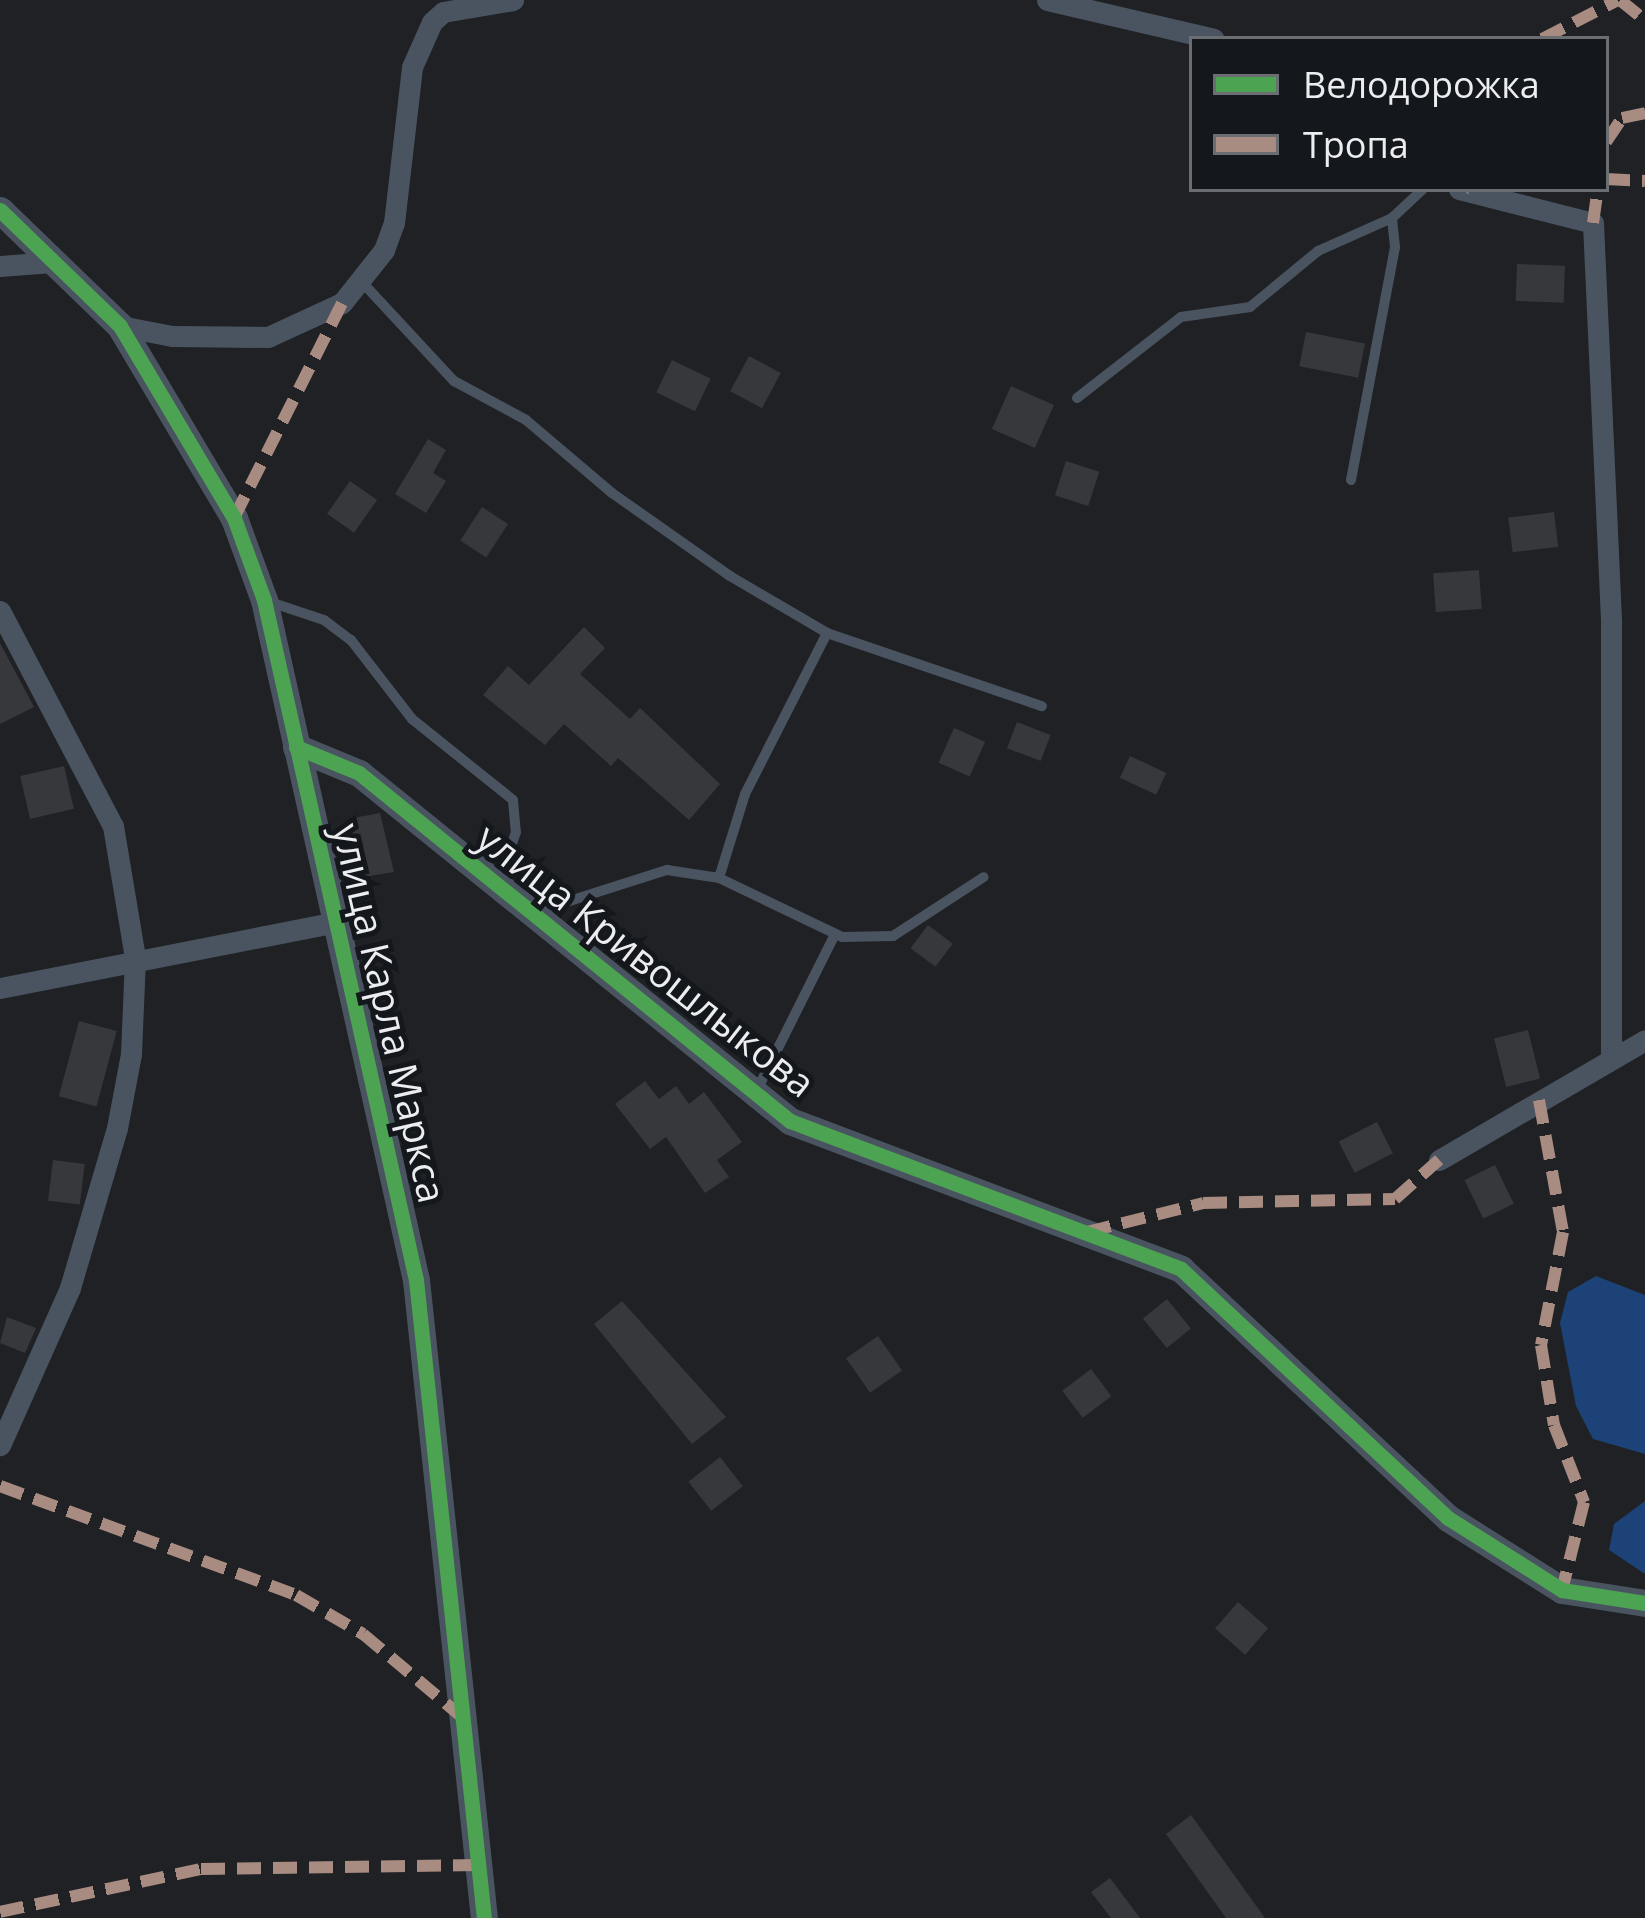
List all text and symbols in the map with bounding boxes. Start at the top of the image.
legend [1189,36,1609,192]
text: Велодорожка [1303,60,1540,109]
text: Тропа [1303,120,1409,169]
street label: улица Кривошлыкова [468,814,824,1106]
street label: улица Карла Маркса [324,819,456,1207]

